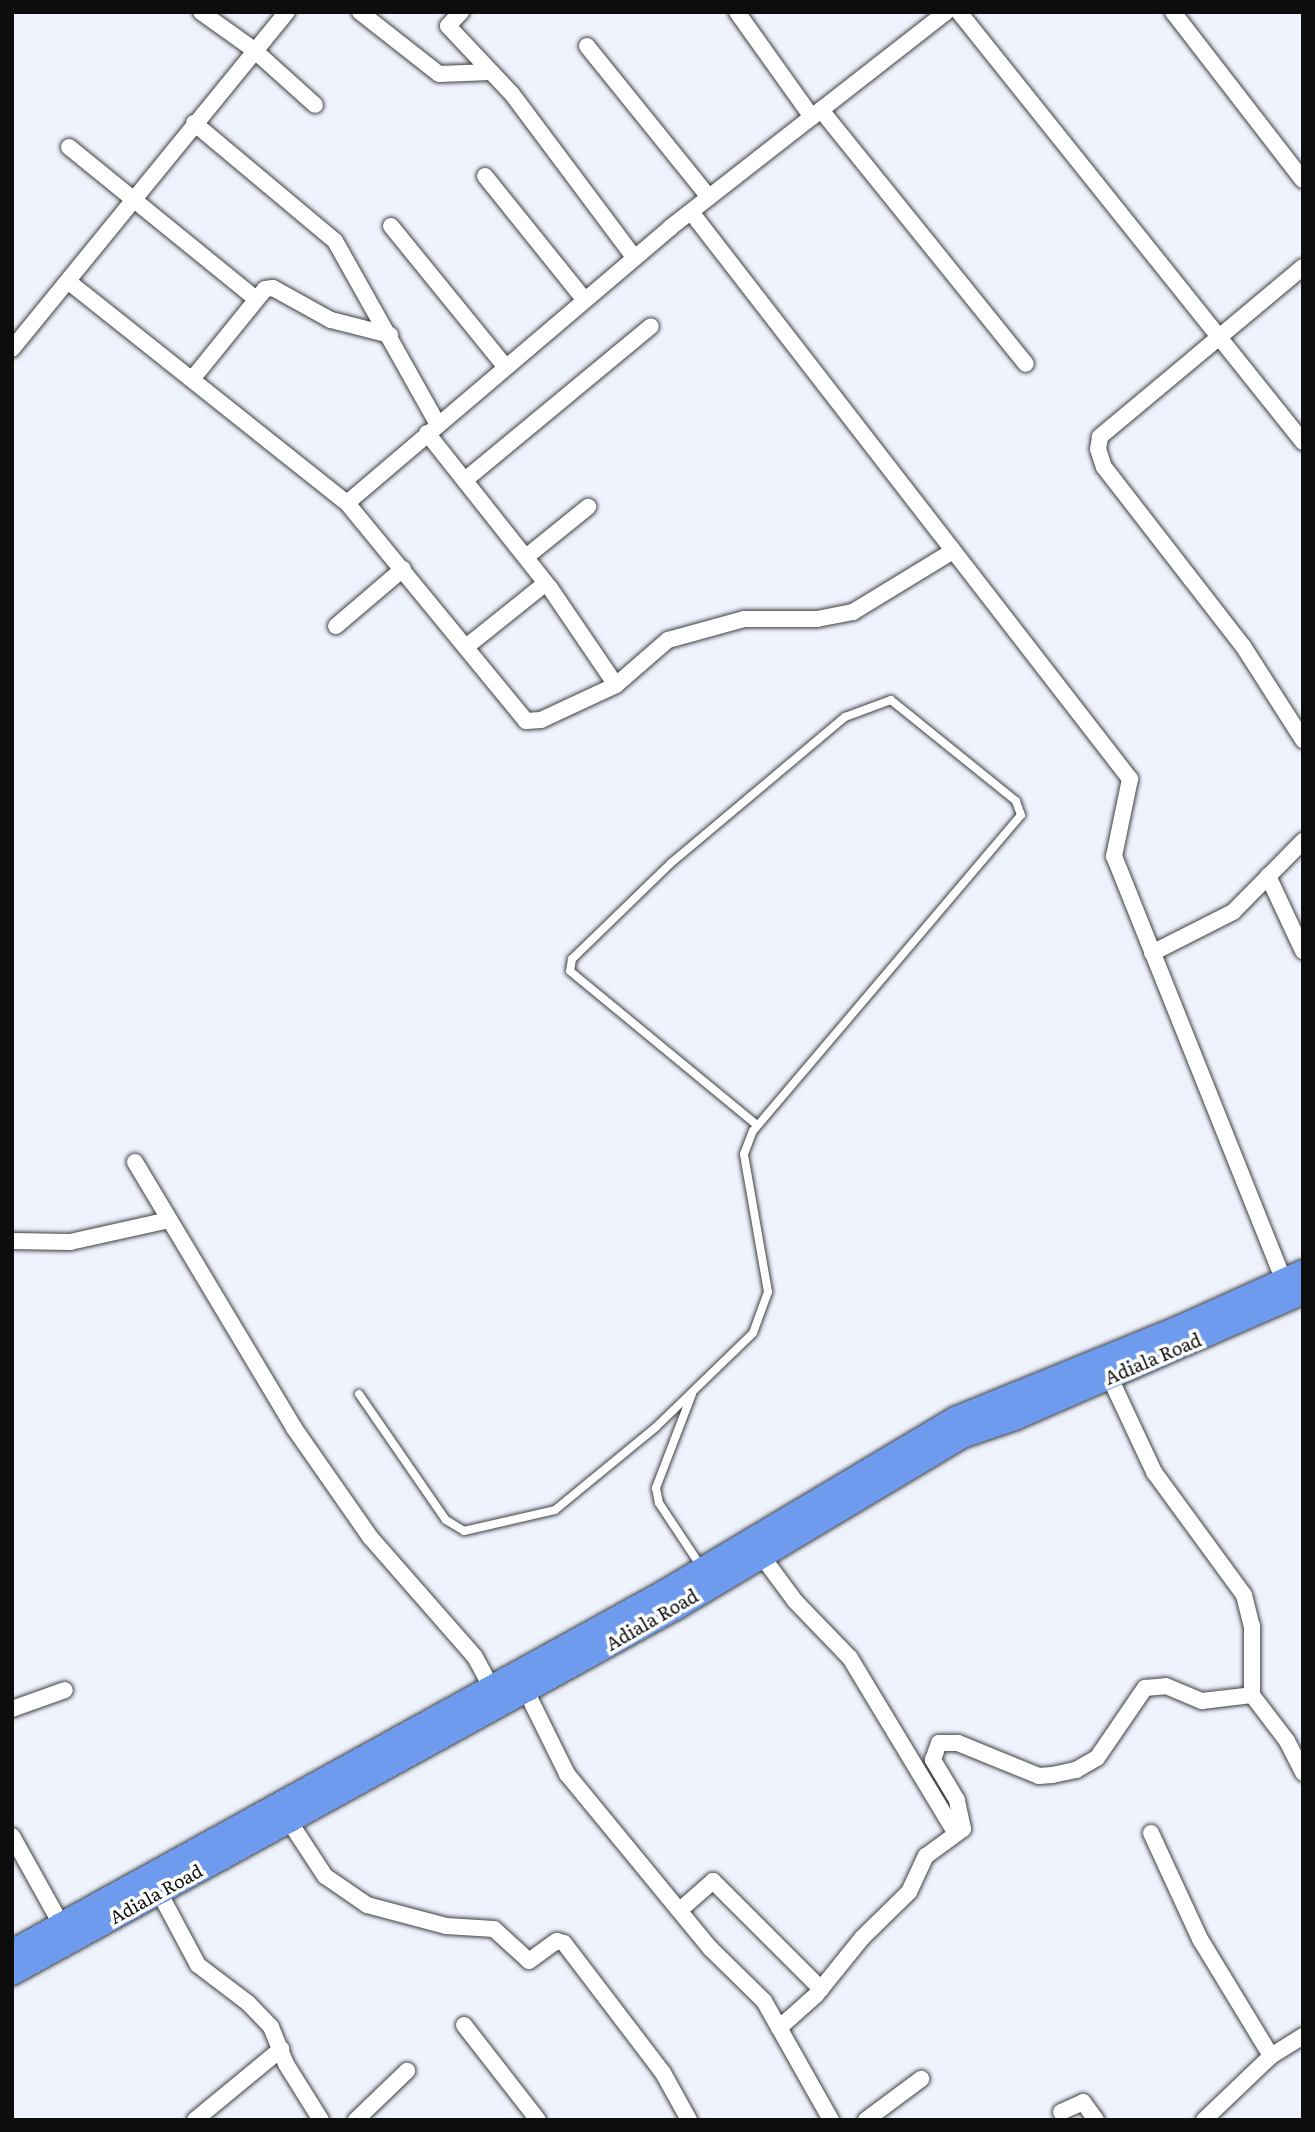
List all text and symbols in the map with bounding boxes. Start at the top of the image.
street label: Adiala Road [1101,1329,1205,1389]
street label: Adiala Road [602,1585,702,1655]
street label: Adiala Road [106,1860,206,1928]

